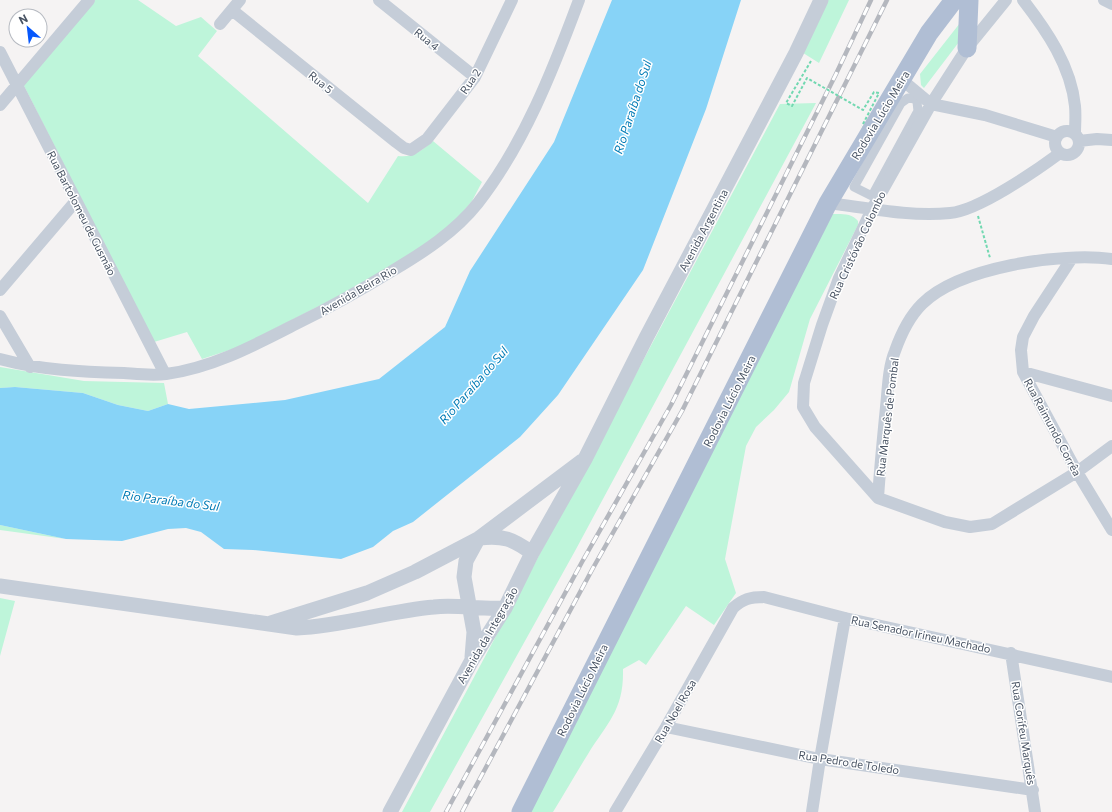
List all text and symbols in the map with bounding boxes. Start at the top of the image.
north arrow [8,8,48,48]
text: N [16,11,30,26]
street label: Rua 4 [412,25,442,53]
water label: Rio Paraíba do Sul [610,58,654,155]
street label: Rua 2 [457,66,483,96]
street label: Rua 5 [306,68,336,96]
street label: Rodovia Lúcio Meira [848,68,912,162]
street label: Rua Bartolomeu de Gusmão [45,149,119,278]
street label: Avenida Argentina [676,187,730,273]
street label: Rua Cristóvão Colombo [826,188,888,301]
street label: Avenida Beira Rio [317,263,399,317]
water label: Rio Paraíba do Sul [436,343,511,426]
street label: Rodovia Lúcio Meira [700,353,758,449]
street label: Rua Marquês de Pombal [873,357,901,477]
street label: Rua Raimundo Corrêa [1022,376,1084,478]
water label: Rio Paraíba do Sul [122,487,221,513]
street label: Avenida da Integração [454,584,520,686]
street label: Rua Senador Irineu Machado [850,613,992,655]
street label: Rodovia Lúcio Meira [554,642,610,738]
street label: Rua Noel Rosa [652,677,698,745]
street label: Rua Corifeu Marquês [1009,680,1039,786]
street label: Rua Pedro de Toledo [798,748,901,776]

